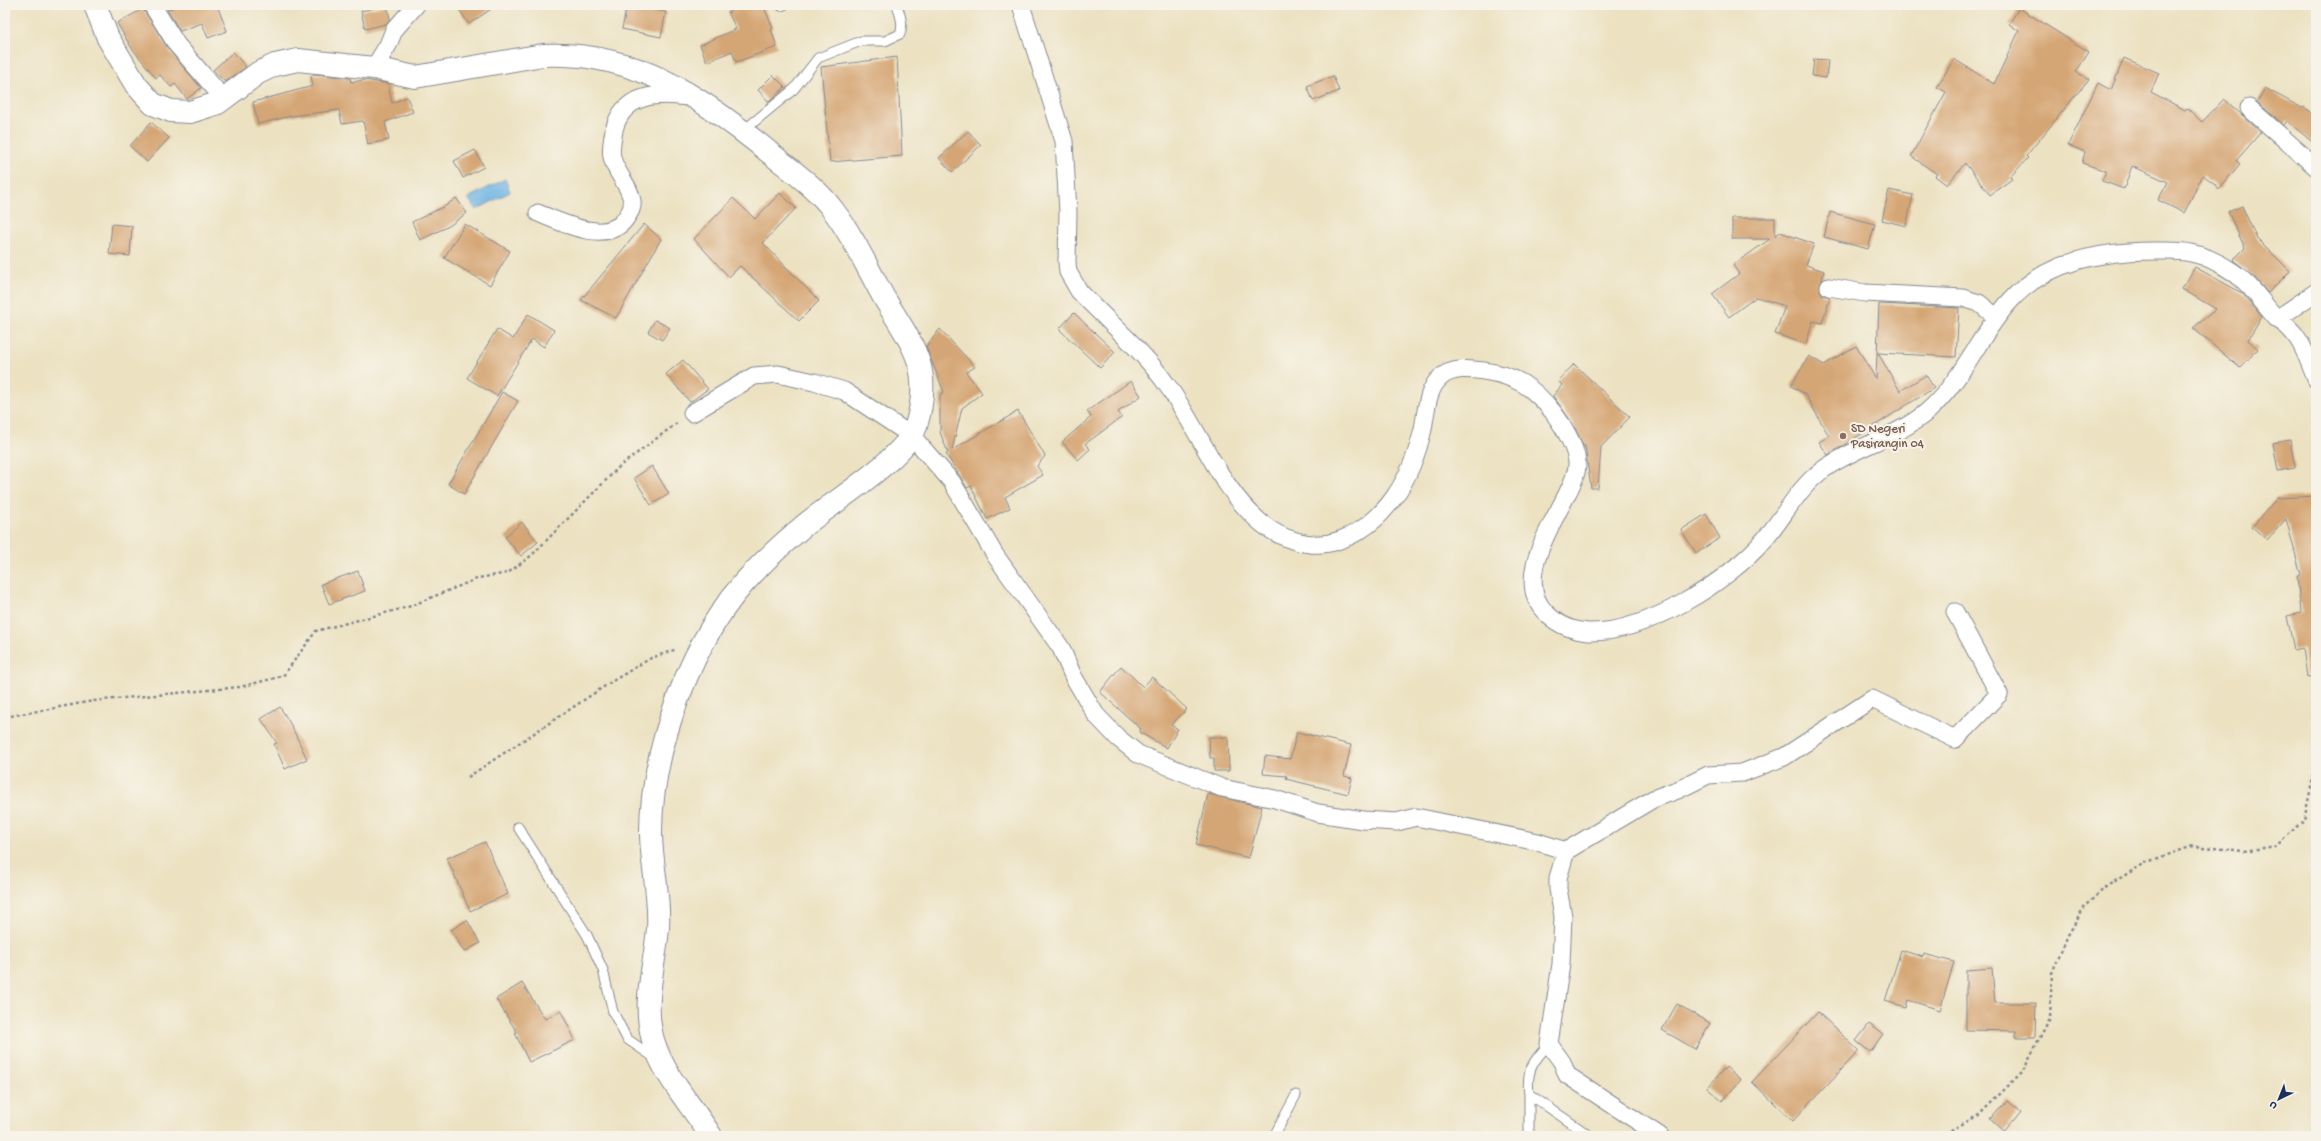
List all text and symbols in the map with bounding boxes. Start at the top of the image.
place label: SD Negeri Pasirangin 04 [1850,422,1924,452]
marker: SD Negeri Pasirangin 04 [1838,431,1848,441]
north arrow [2259,1079,2299,1119]
text: U [2267,1098,2280,1111]

